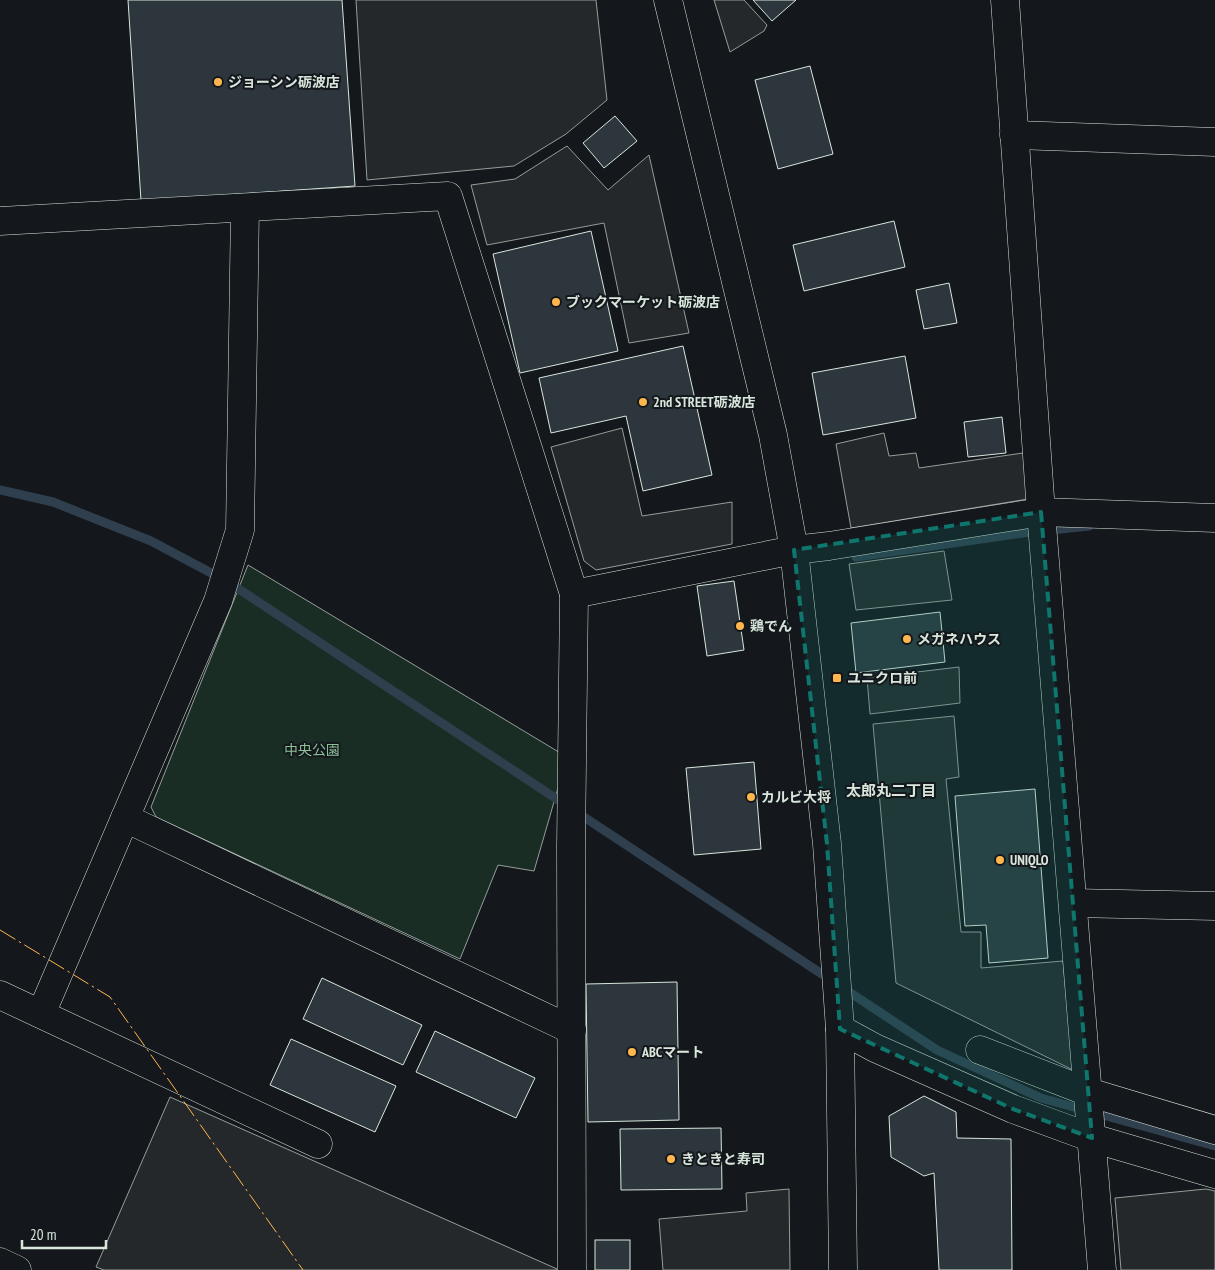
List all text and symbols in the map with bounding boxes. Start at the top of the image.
place label: ジョーシン砺波店 [228,73,340,91]
marker: ジョーシン砺波店 [212,76,224,88]
place label: ブックマーケット砺波店 [566,293,720,311]
marker: ブックマーケット砺波店 [550,296,562,308]
place label: 2nd STREET砺波店 [653,393,756,411]
marker: 2nd STREET砺波店 [637,396,649,408]
place label: 鶏でん [750,617,792,635]
marker: 鶏でん [734,620,746,632]
place label: メガネハウス [917,630,1001,648]
marker: メガネハウス [901,633,913,645]
place label: ユニクロ前 [847,669,917,687]
marker: ユニクロ前 [831,672,843,684]
park label: 中央公園 [284,741,340,759]
district label: 太郎丸二丁目 [846,781,936,800]
place label: カルビ大将 [761,788,831,806]
marker: カルビ大将 [745,791,757,803]
place label: UNIQLO [1010,851,1049,869]
marker: UNIQLO [994,854,1006,866]
place label: ABCマート [641,1043,704,1061]
marker: ABCマート [626,1046,638,1058]
place label: きときと寿司 [681,1150,765,1168]
marker: きときと寿司 [665,1153,677,1165]
scale bar [22,1218,106,1250]
text: 20 m [30,1225,56,1244]

